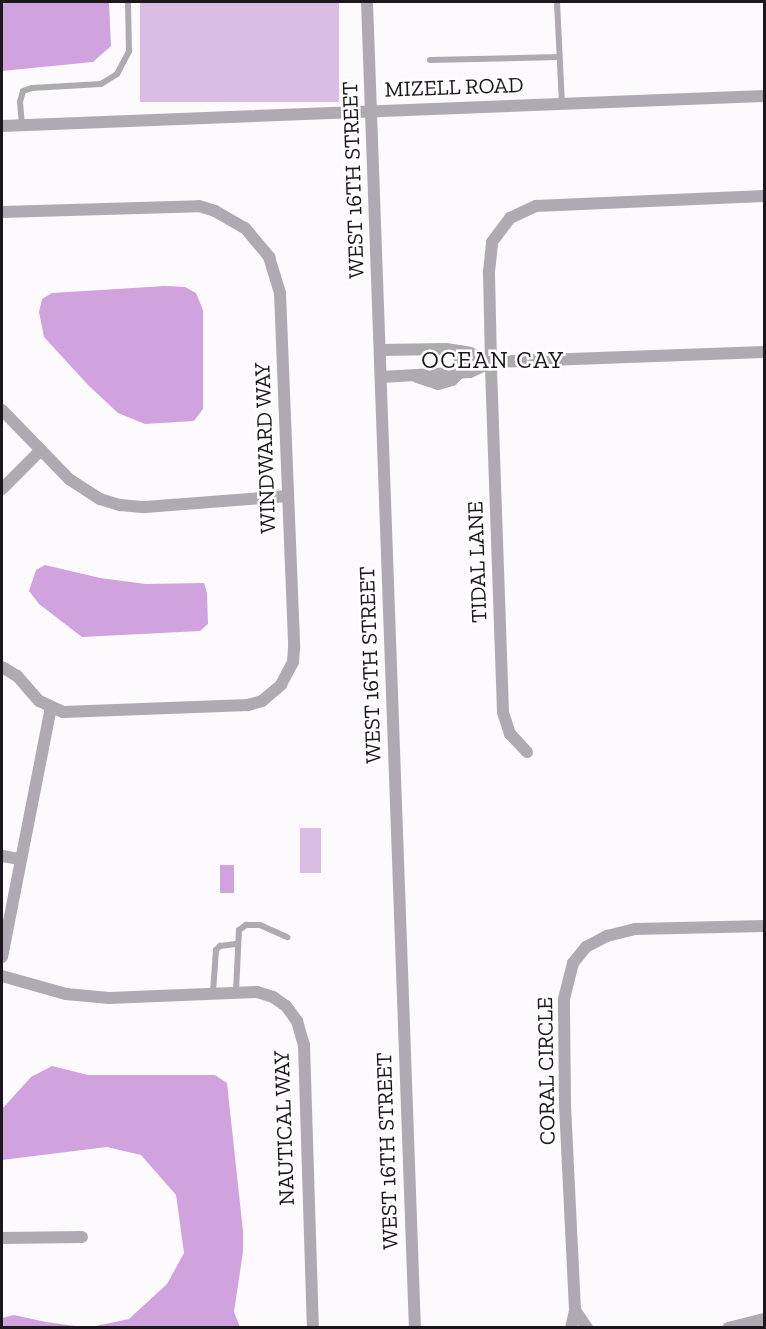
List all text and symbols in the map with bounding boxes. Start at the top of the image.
street label: MIZELL ROAD [384,71,524,103]
street label: WEST 16TH STREET [336,81,370,279]
district label: OCEAN CAY [421,346,565,374]
street label: WINDWARD WAY [249,362,281,534]
street label: TIDAL LANE [462,500,492,624]
street label: WEST 16TH STREET [353,566,387,764]
street label: CORAL CIRCLE [532,996,560,1146]
street label: NAUTICAL WAY [268,1050,300,1206]
street label: WEST 16TH STREET [370,1052,404,1250]

